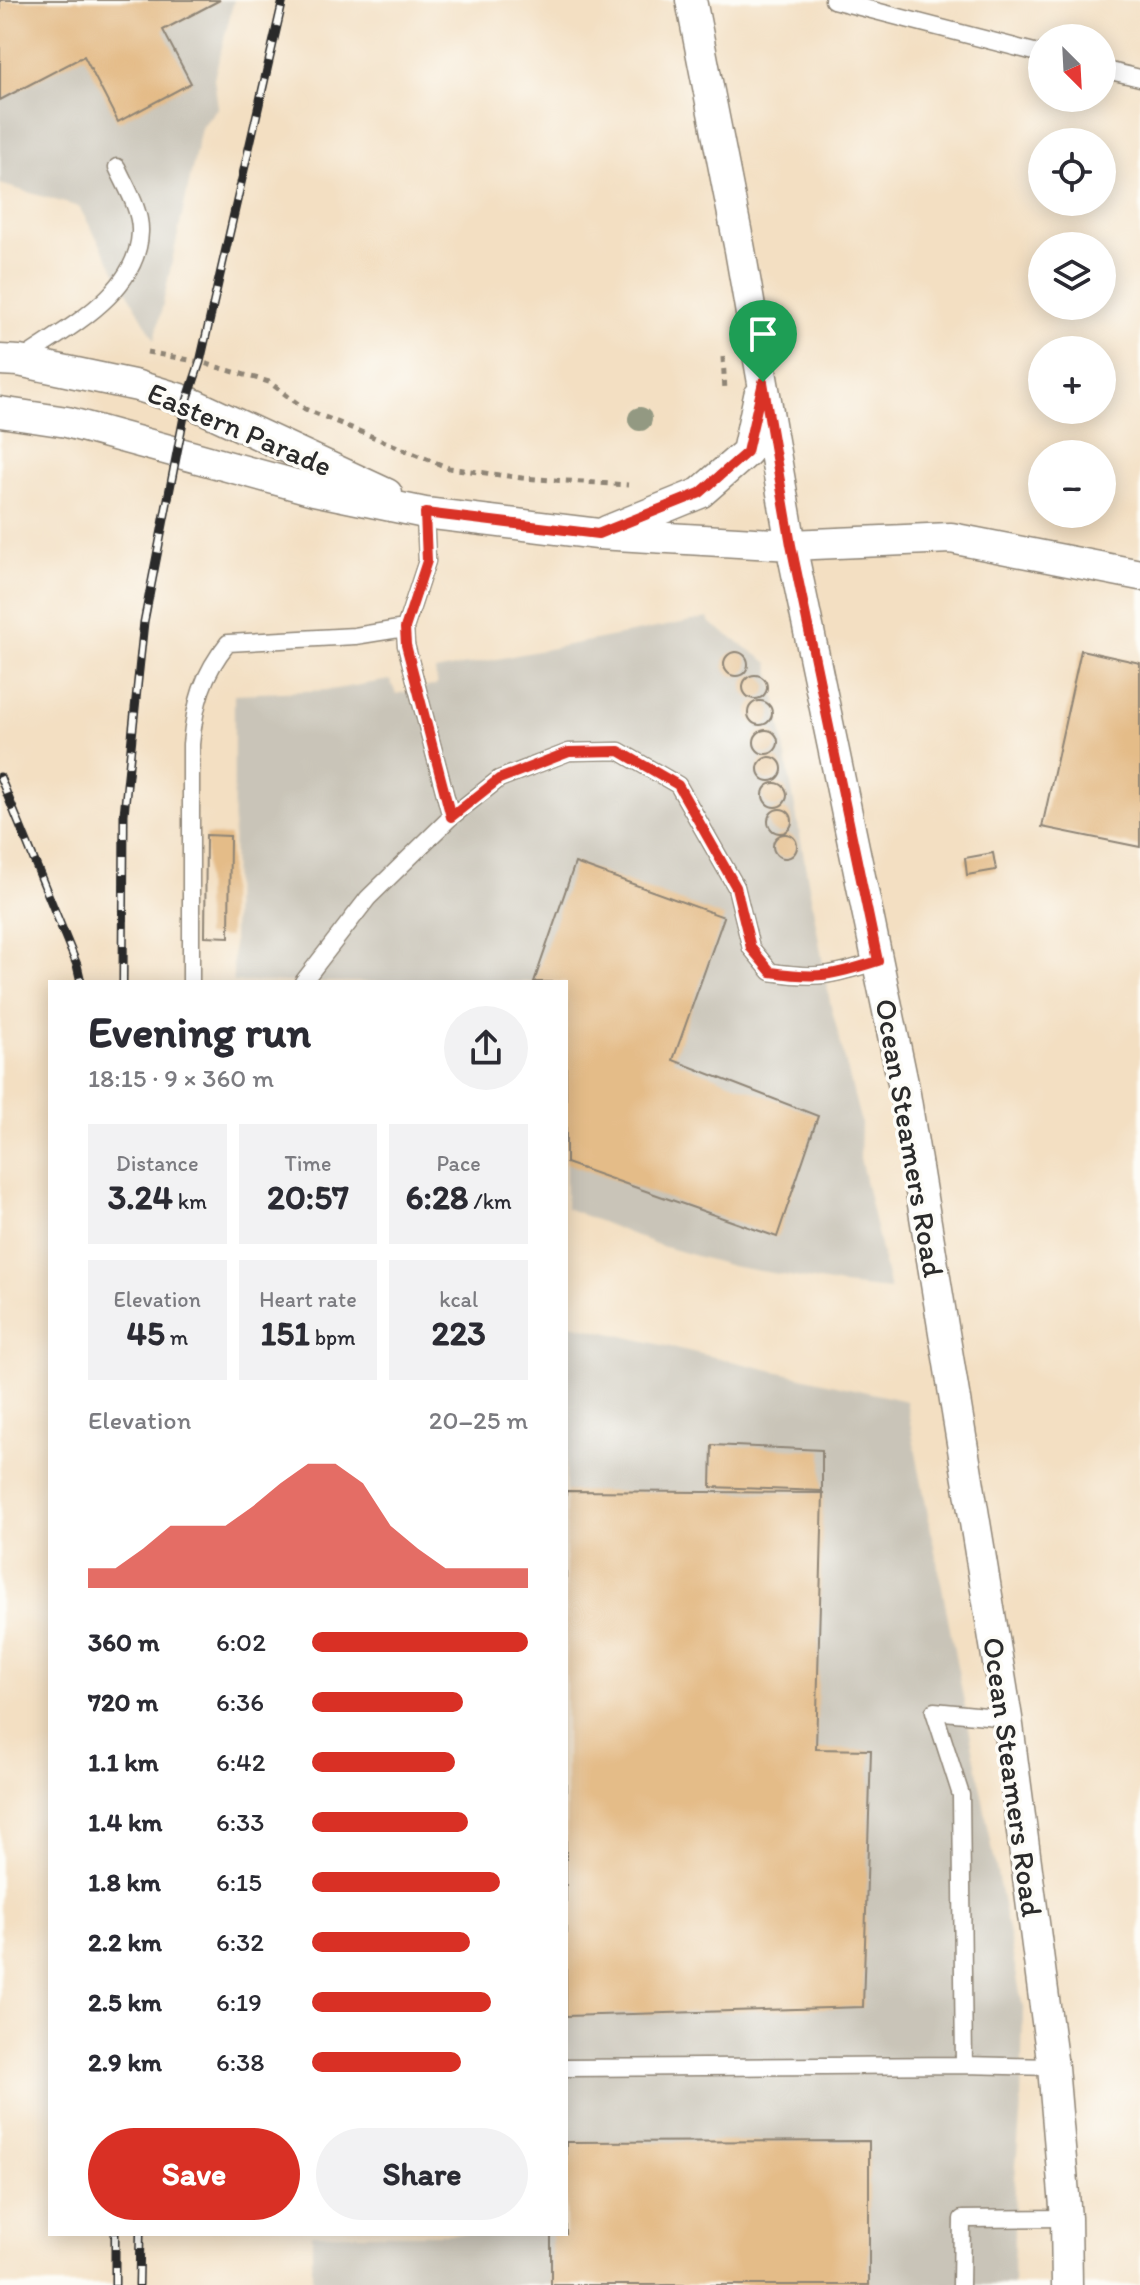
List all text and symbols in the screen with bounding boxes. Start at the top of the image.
north arrow [1028,24,1116,112]
map controls [1028,24,1116,528]
button: locate [1028,128,1116,216]
button: layers [1028,232,1116,320]
pin [729,300,797,382]
icon: arrive [741,312,785,356]
button: + [1028,336,1116,424]
street label: Eastern Parade [142,374,338,484]
button: − [1028,440,1116,528]
street label: Ocean Steamers Road [867,996,953,1281]
text: Evening run [88,1005,311,1058]
button: share [444,1006,528,1090]
text: 18:15 · 9 × 360 m [88,1062,274,1094]
text: Distance [116,1150,199,1177]
text: Time [285,1150,331,1177]
text: Pace [437,1150,481,1177]
text: 3.24 [108,1177,173,1218]
text: 20:57 [267,1177,349,1218]
text: 6:28 [406,1177,468,1218]
text: km [173,1188,207,1215]
text: /km [468,1188,512,1215]
text: Elevation [114,1286,201,1313]
text: Heart rate [259,1286,357,1313]
text: kcal [439,1286,478,1313]
text: 45 [126,1313,165,1354]
text: 151 [260,1313,310,1354]
text: 223 [432,1313,486,1354]
text: m [165,1324,188,1351]
text: bpm [310,1324,356,1351]
text: Elevation [88,1404,191,1436]
text: 20–25 m [429,1404,528,1436]
text: 360 m [88,1626,160,1658]
text: 6:02 [216,1626,266,1658]
street label: Ocean Steamers Road [975,1635,1051,1920]
text: 720 m [88,1686,158,1718]
text: 6:36 [216,1686,264,1718]
text: 1.1 km [88,1746,159,1778]
text: 6:42 [216,1746,265,1778]
text: 1.4 km [88,1806,162,1838]
text: 6:33 [216,1806,264,1838]
text: 1.8 km [88,1866,161,1898]
text: 6:15 [216,1866,262,1898]
text: 2.2 km [88,1926,162,1958]
text: 6:32 [216,1926,264,1958]
text: 2.5 km [88,1986,162,2018]
text: 6:19 [216,1986,262,2018]
text: 2.9 km [88,2046,162,2078]
text: 6:38 [216,2046,265,2078]
button: Save [88,2128,300,2220]
button: Share [316,2128,528,2220]

